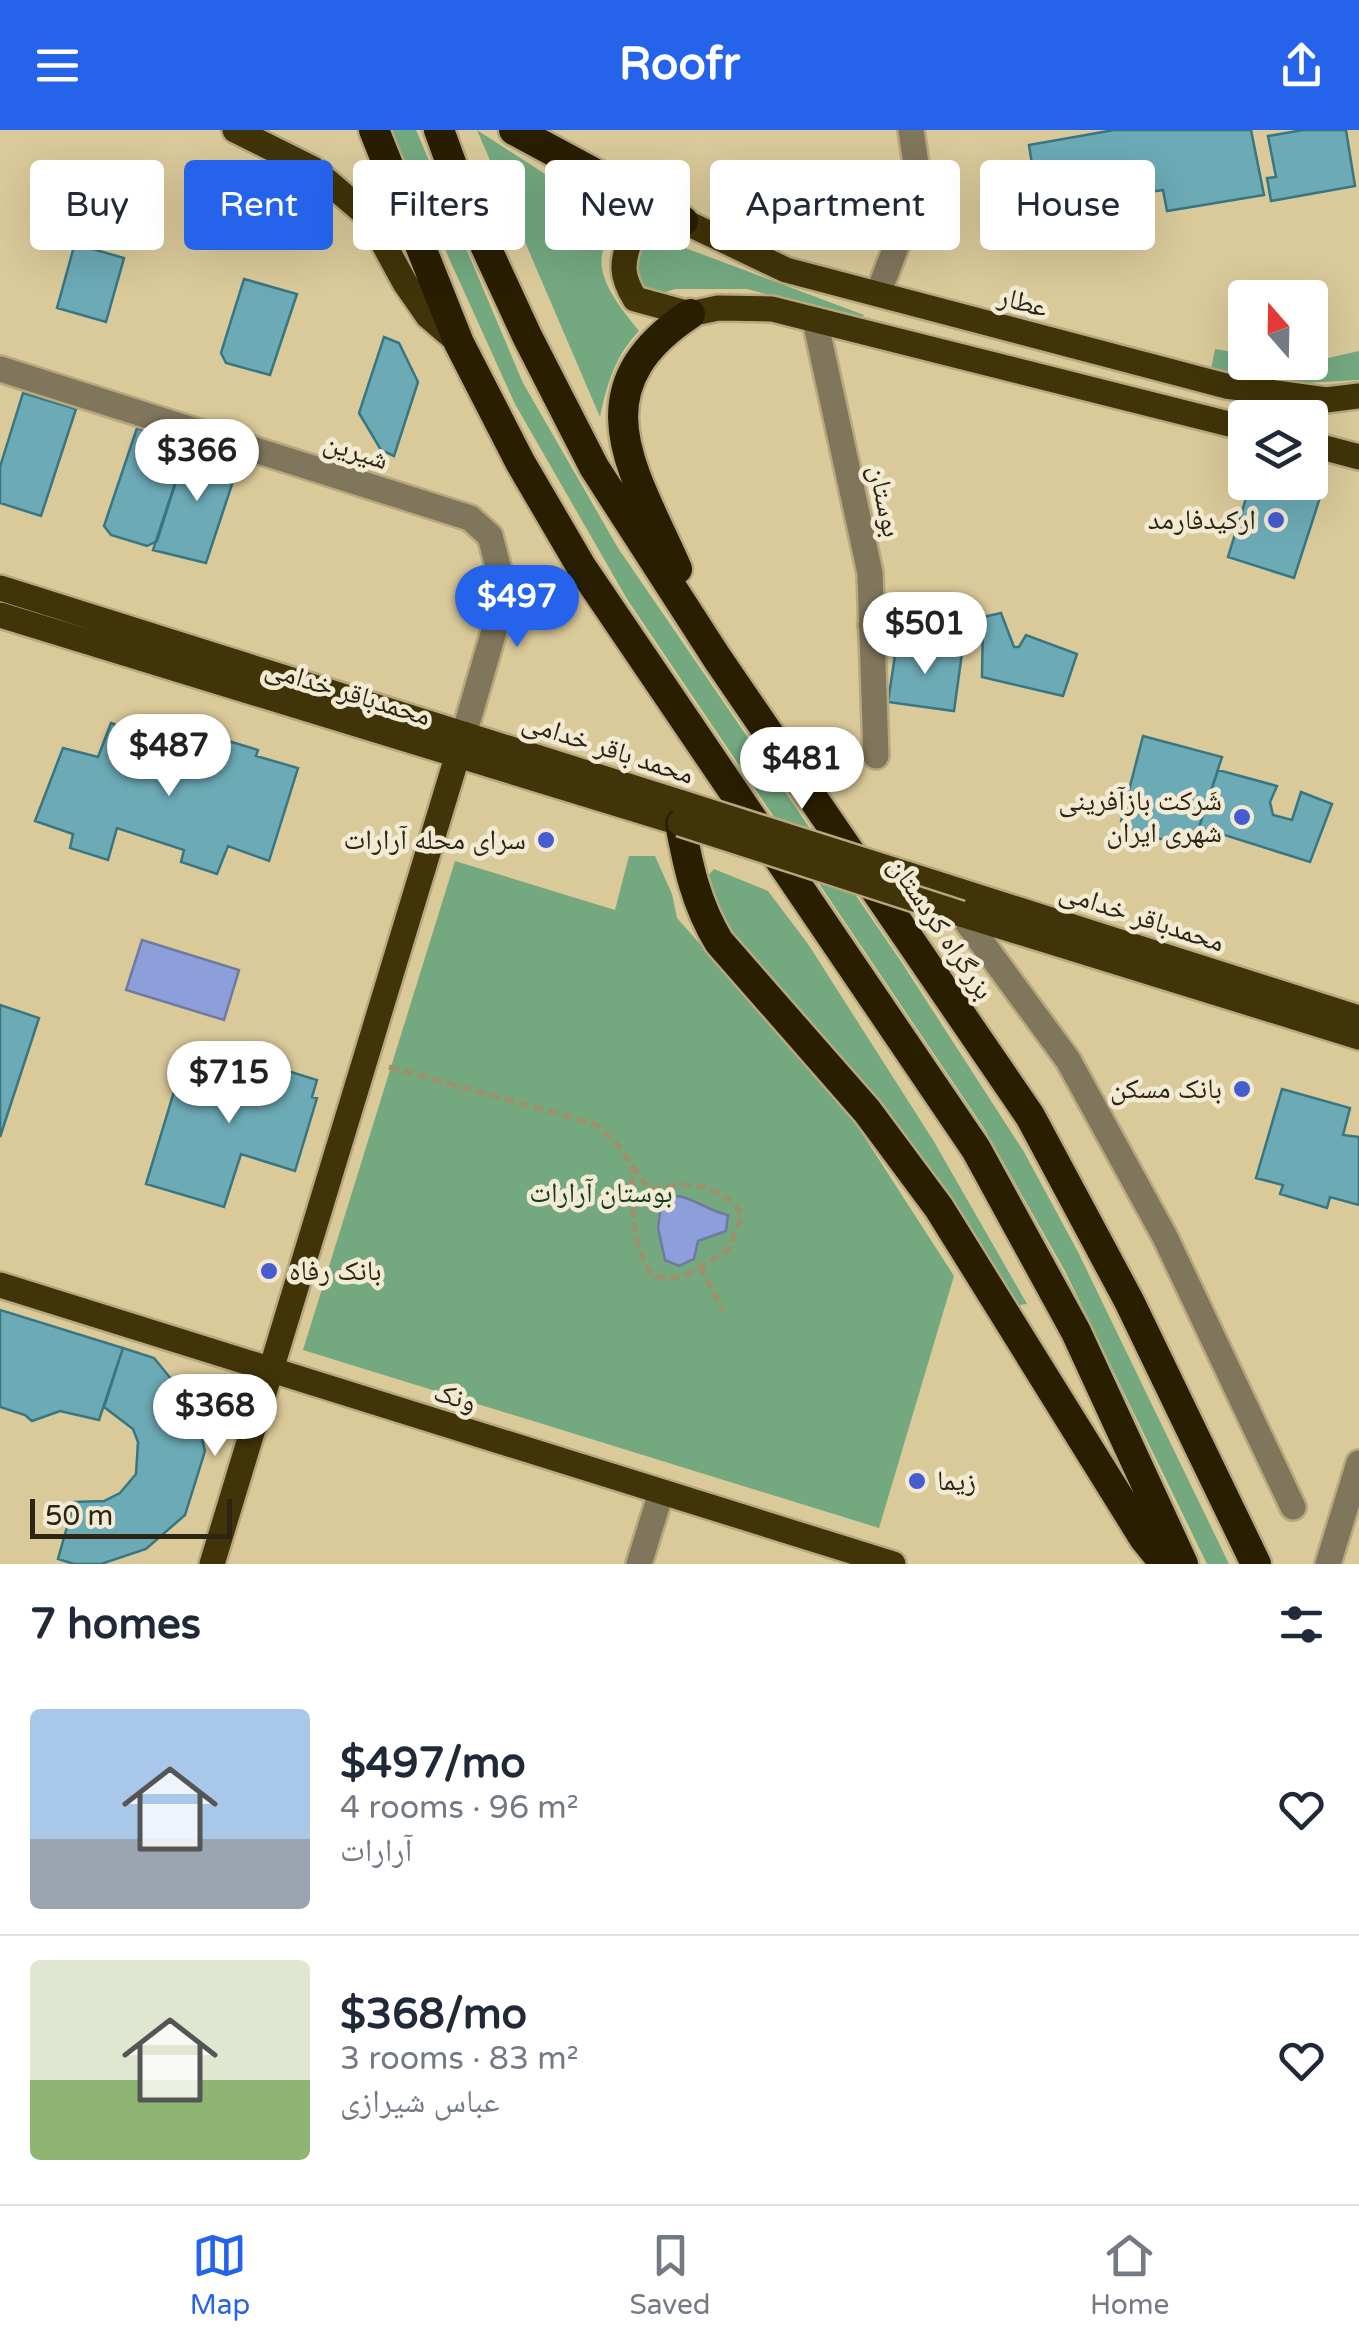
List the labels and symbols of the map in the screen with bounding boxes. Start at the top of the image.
street label: عطار [994,279,1051,325]
north arrow [1228,280,1328,380]
pin: $366 [138,419,256,504]
street label: شیرین [319,425,393,477]
street label: بوستان [861,462,909,540]
place label: ارکیدفارمد [1148,503,1256,537]
marker: ارکیدفارمد [1265,509,1287,531]
pin: $497 [458,565,576,650]
pin: $501 [866,592,984,677]
street label: محمدباقر خدامی [261,651,435,733]
street label: محمد باقر خدامی [518,704,698,792]
pin: $487 [110,714,228,799]
pin: $481 [743,727,861,812]
place label: شَرکت بازآفرینی شهری ایران [1058,784,1222,850]
marker: شَرکت بازآفرینی شهری ایران [1231,806,1253,828]
place label: سرای محله آرارات [344,823,526,857]
marker: سرای محله آرارات [535,829,557,851]
street label: بزرگراه کردستان [881,850,1001,1006]
street label: محمدباقر خدامی [1055,874,1229,960]
pin: $715 [170,1041,288,1126]
place label: بانک مسکن [1110,1072,1222,1106]
marker: بانک مسکن [1231,1078,1253,1100]
park label: بوستان آرارات [529,1176,673,1210]
place label: بانک رفاه [289,1254,382,1288]
marker: بانک رفاه [258,1260,280,1282]
pin: $368 [156,1374,274,1459]
street label: ونک [430,1375,480,1419]
place label: زیما [937,1464,976,1498]
marker: زیما [906,1470,928,1492]
scale bar [30,1494,232,1538]

